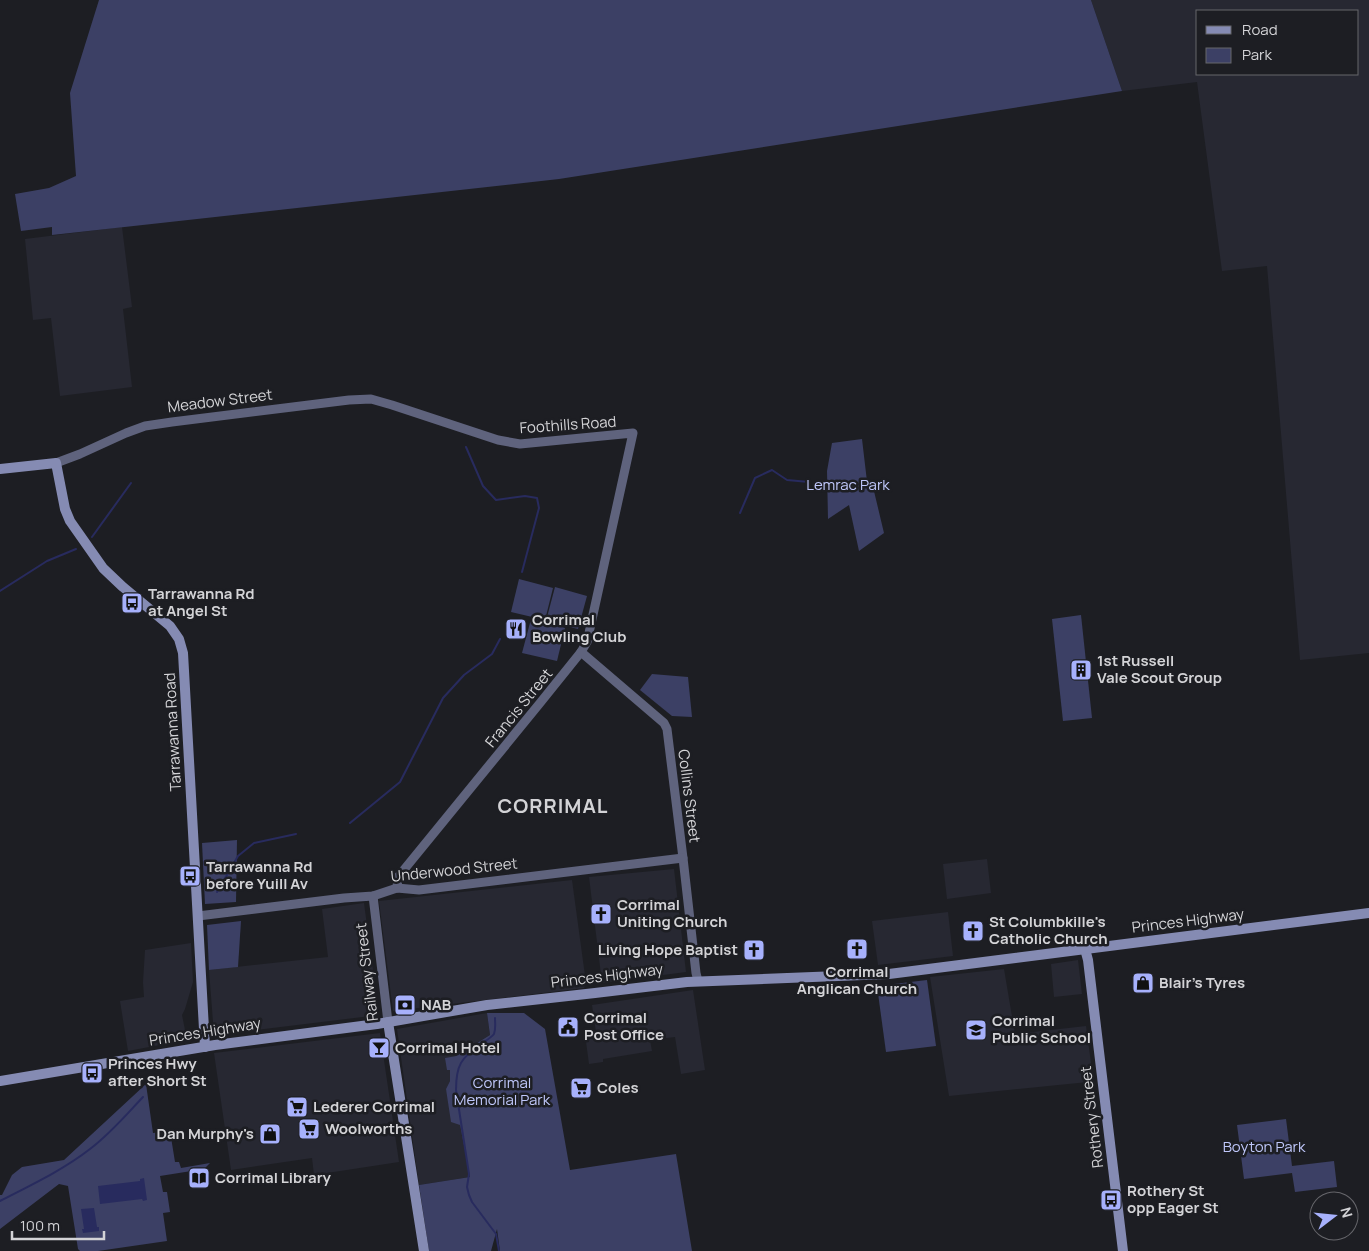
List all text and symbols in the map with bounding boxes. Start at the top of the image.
legend [1196,10,1359,75]
text: Road [1242,19,1278,40]
text: Park [1242,44,1272,65]
street label: Meadow Street [166,384,274,417]
street label: Foothills Road [519,411,617,438]
park label: Lemrac Park [806,474,890,495]
place label: Tarrawanna Rd at Angel St [148,583,255,621]
bus stop icon: Tarrawanna Rd at Angel St [120,591,144,615]
place label: Corrimal Bowling Club [532,609,626,647]
restaurant icon: Corrimal Bowling Club [504,617,528,641]
place label: 1st Russell Vale Scout Group [1097,650,1222,688]
building icon: 1st Russell Vale Scout Group [1069,658,1093,682]
street label: Francis Street [480,664,557,752]
street label: Tarrawanna Road [159,672,186,792]
street label: Collins Street [673,748,706,844]
district label: CORRIMAL [498,792,608,819]
street label: Underwood Street [390,852,518,887]
place label: Tarrawanna Rd before Yuill Av [206,856,313,894]
bus stop icon: Tarrawanna Rd before Yuill Av [178,864,202,888]
place label: Corrimal Uniting Church [617,894,727,932]
church icon: Corrimal Uniting Church [589,902,613,926]
street label: Princes Highway [1131,903,1245,938]
place label: St Columbkille's Catholic Church [989,911,1108,949]
church icon: St Columbkille's Catholic Church [961,919,985,943]
street label: Railway Street [350,922,383,1022]
church icon: Corrimal Anglican Church [845,937,869,961]
church icon: Living Hope Baptist [742,938,766,962]
place label: Living Hope Baptist [598,939,738,960]
street label: Princes Highway [550,958,664,993]
place label: Corrimal Anglican Church [797,961,917,999]
shop icon: Blair's Tyres [1131,971,1155,995]
place label: Blair's Tyres [1159,972,1245,993]
bank icon: NAB [393,993,417,1017]
place label: NAB [421,994,452,1015]
place label: Corrimal Post Office [584,1007,664,1045]
place label: Corrimal Public School [992,1010,1091,1048]
street label: Princes Highway [147,1012,262,1051]
public building icon: Corrimal Post Office [556,1015,580,1039]
school or university icon: Corrimal Public School [964,1018,988,1042]
bar icon: Corrimal Hotel [367,1036,391,1060]
place label: Corrimal Hotel [395,1037,500,1058]
place label: Princes Hwy after Short St [108,1053,207,1091]
bus stop icon: Princes Hwy after Short St [80,1061,104,1085]
street label: Rothery Street [1075,1065,1108,1169]
park label: Corrimal Memorial Park [454,1072,551,1110]
supermarket icon: Coles [569,1076,593,1100]
place label: Coles [597,1077,639,1098]
supermarket icon: Lederer Corrimal [285,1095,309,1119]
place label: Lederer Corrimal [313,1096,435,1117]
supermarket icon: Woolworths [297,1117,321,1141]
place label: Woolworths [325,1118,412,1139]
shop icon: Dan Murphy's [258,1122,282,1146]
place label: Dan Murphy's [156,1123,254,1144]
park label: Boyton Park [1223,1136,1306,1157]
library icon: Corrimal Library [187,1166,211,1190]
place label: Corrimal Library [215,1167,331,1188]
place label: Rothery St opp Eager St [1127,1180,1219,1218]
bus stop icon: Rothery St opp Eager St [1099,1188,1123,1212]
north arrow [1309,1191,1359,1241]
text: N [1336,1205,1357,1220]
scale bar [12,1208,105,1240]
text: 100 m [20,1215,60,1236]

